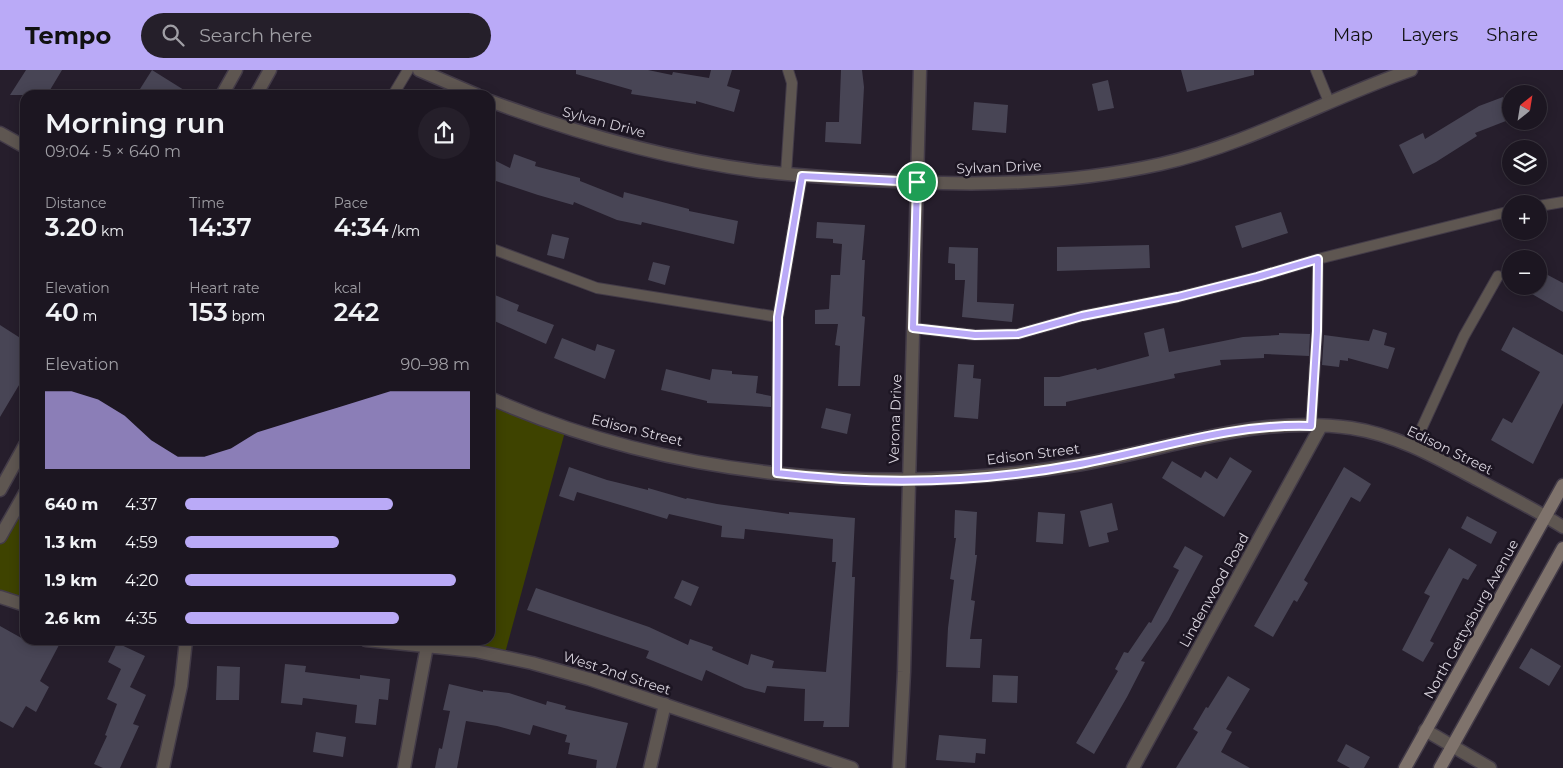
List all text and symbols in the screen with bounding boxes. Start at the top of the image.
search box [141,13,491,58]
text: Tempo [25,21,111,50]
icon: search [159,21,187,49]
text: Search here [199,24,312,47]
text: Map [1333,24,1373,46]
text: Layers [1401,24,1458,46]
text: Share [1486,24,1538,46]
north arrow [1502,85,1548,130]
map controls [1502,85,1547,295]
street label: Sylvan Drive [560,102,648,142]
text: Morning run [45,106,225,140]
button: share [418,107,470,159]
button: layers [1502,140,1547,185]
text: 09:04 · 5 × 640 m [45,142,181,161]
street label: Sylvan Drive [956,157,1042,177]
pin [896,161,938,203]
icon: arrive [903,168,931,196]
text: Distance [45,194,107,212]
text: Time [189,194,224,212]
text: Pace [334,194,368,212]
button: + [1502,195,1547,240]
text: 3.20 [45,212,97,242]
text: 14:37 [189,212,252,242]
text: 4:34 [334,212,388,242]
text: km [97,222,124,240]
text: /km [388,222,420,240]
button: − [1502,250,1547,295]
text: Elevation [45,279,110,297]
text: Heart rate [189,279,260,297]
text: kcal [334,279,362,297]
text: 40 [45,297,79,327]
text: 153 [189,297,228,327]
text: 242 [334,297,379,327]
text: m [79,307,97,325]
text: bpm [228,307,265,325]
text: Elevation [45,355,119,374]
text: 90–98 m [400,355,470,374]
street label: Verona Drive [884,374,906,464]
street label: Edison Street [589,410,685,450]
street label: Edison Street [1404,421,1496,479]
street label: Edison Street [985,439,1081,469]
text: 640 m [45,495,98,514]
text: 4:37 [125,495,157,514]
street label: Lindenwood Road [1175,530,1253,650]
text: 1.3 km [45,533,97,552]
text: 4:59 [125,533,158,552]
street label: North Gettysburg Avenue [1420,536,1522,702]
text: 1.9 km [45,571,97,590]
text: 4:20 [125,571,159,590]
text: 2.6 km [45,609,101,628]
text: 4:35 [125,609,157,628]
street label: West 2nd Street [561,647,673,699]

